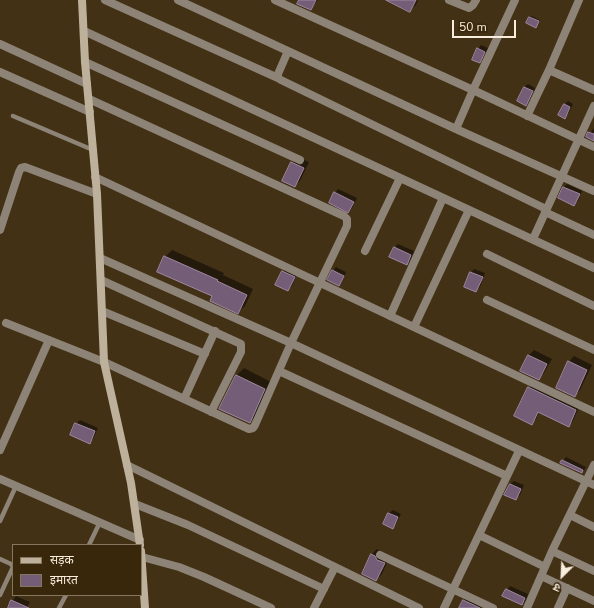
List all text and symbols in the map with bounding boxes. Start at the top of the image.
scale bar [454,12,518,38]
text: 50 m [459,19,487,35]
legend [12,544,142,596]
text: सड़क [50,552,74,568]
north arrow [542,556,582,596]
text: इमारत [50,572,78,588]
text: उ [551,579,563,596]

